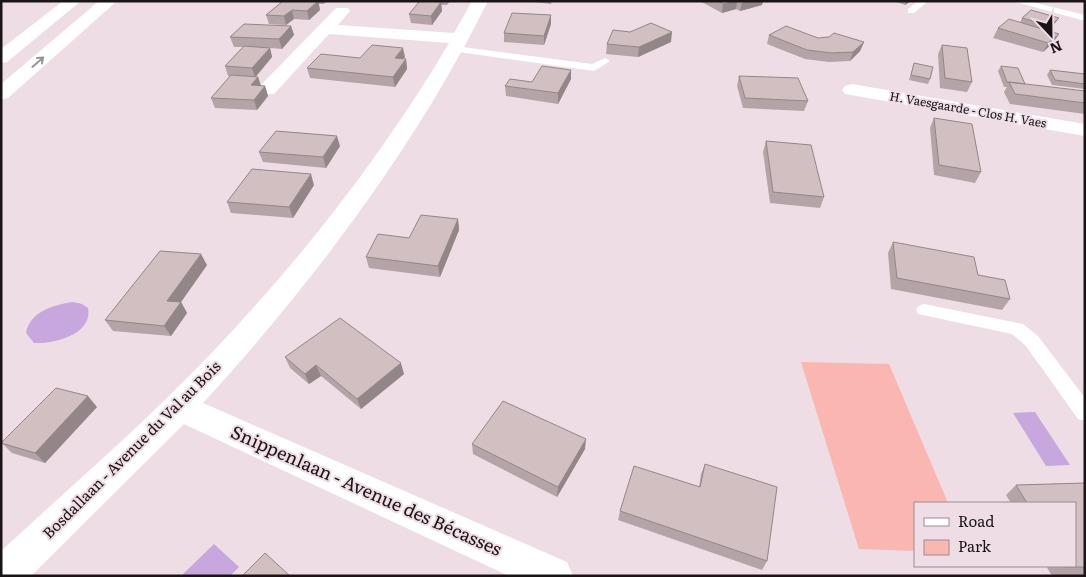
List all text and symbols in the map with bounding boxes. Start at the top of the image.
north arrow [1026,10,1076,60]
text: N [1047,37,1065,60]
one-way arrow [32,56,45,68]
street label: H. Vaesgaarde - Clos H. Vaes [888,86,1049,132]
street label: Bosdallaan - Avenue du Val au Bois [37,354,225,543]
street label: Snippenlaan - Avenue des Bécasses [227,417,506,562]
legend [914,502,1076,567]
text: Road [958,509,994,532]
text: Park [958,534,992,557]

